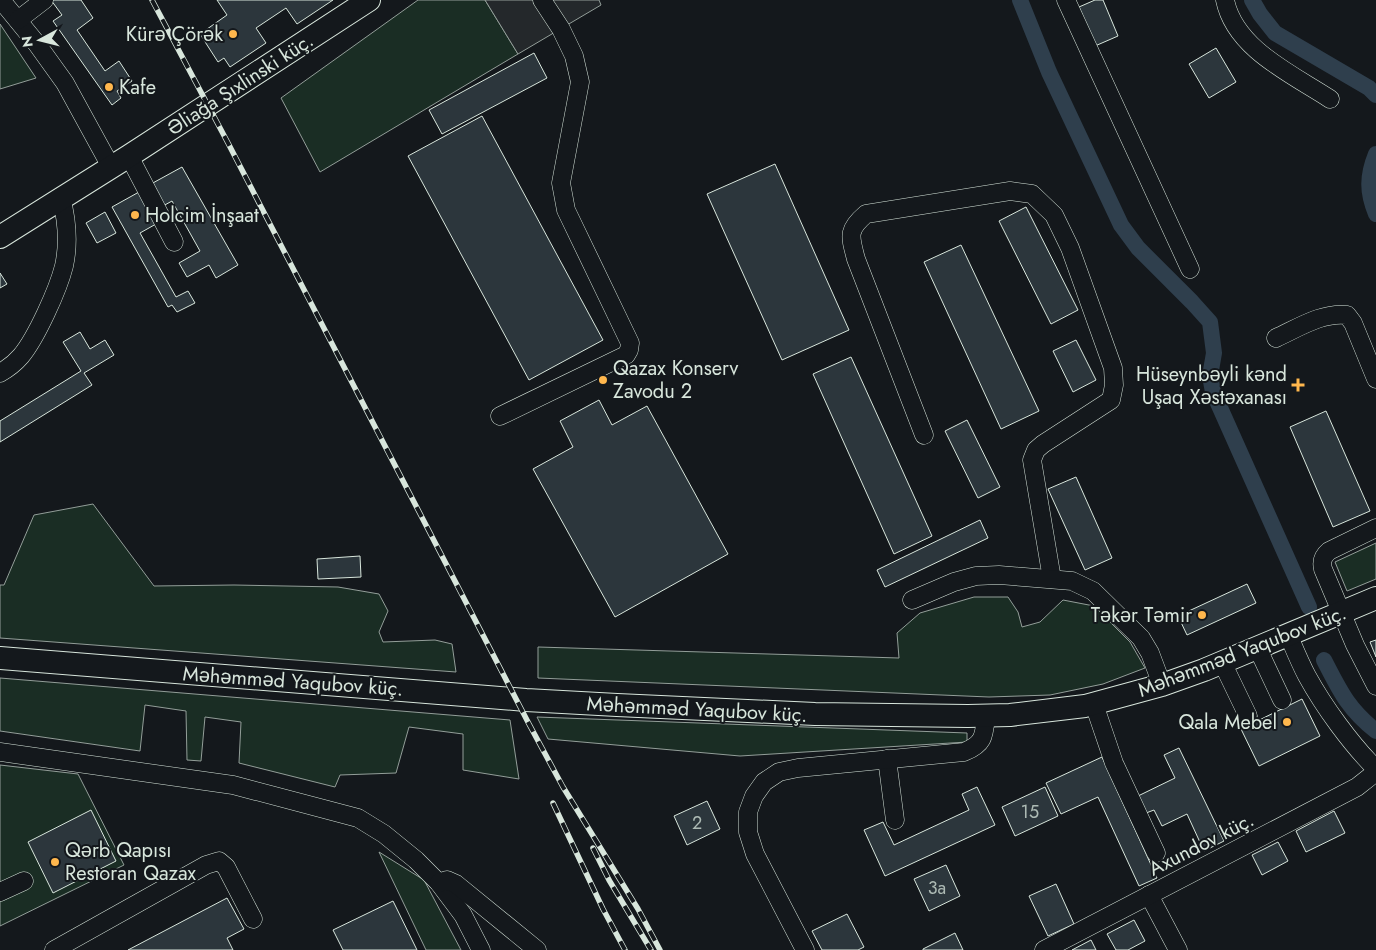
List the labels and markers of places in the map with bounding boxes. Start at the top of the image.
place label: Kürə Çörək [126,20,223,49]
marker: Kürə Çörək [227,28,239,40]
place label: Kafe [119,73,156,102]
marker: Kafe [103,81,115,93]
place label: Holcim İnşaat [145,201,259,230]
marker: Holcim İnşaat [129,209,141,221]
place label: Qazax Konserv Zavodu 2 [613,354,739,406]
place label: Hüseynbəyli kənd Uşaq Xəstəxanası [1136,360,1287,412]
marker: Qazax Konserv Zavodu 2 [597,374,609,386]
marker: Hüseynbəyli kənd Uşaq Xəstəxanası [1291,378,1305,392]
place label: Təkər Təmir [1091,601,1192,630]
marker: Təkər Təmir [1196,609,1208,621]
place label: Qala Mebel [1179,708,1277,737]
marker: Qala Mebel [1281,716,1293,728]
place label: Qərb Qapısı Restoran Qazax [65,836,196,888]
marker: Qərb Qapısı Restoran Qazax [49,856,61,868]

